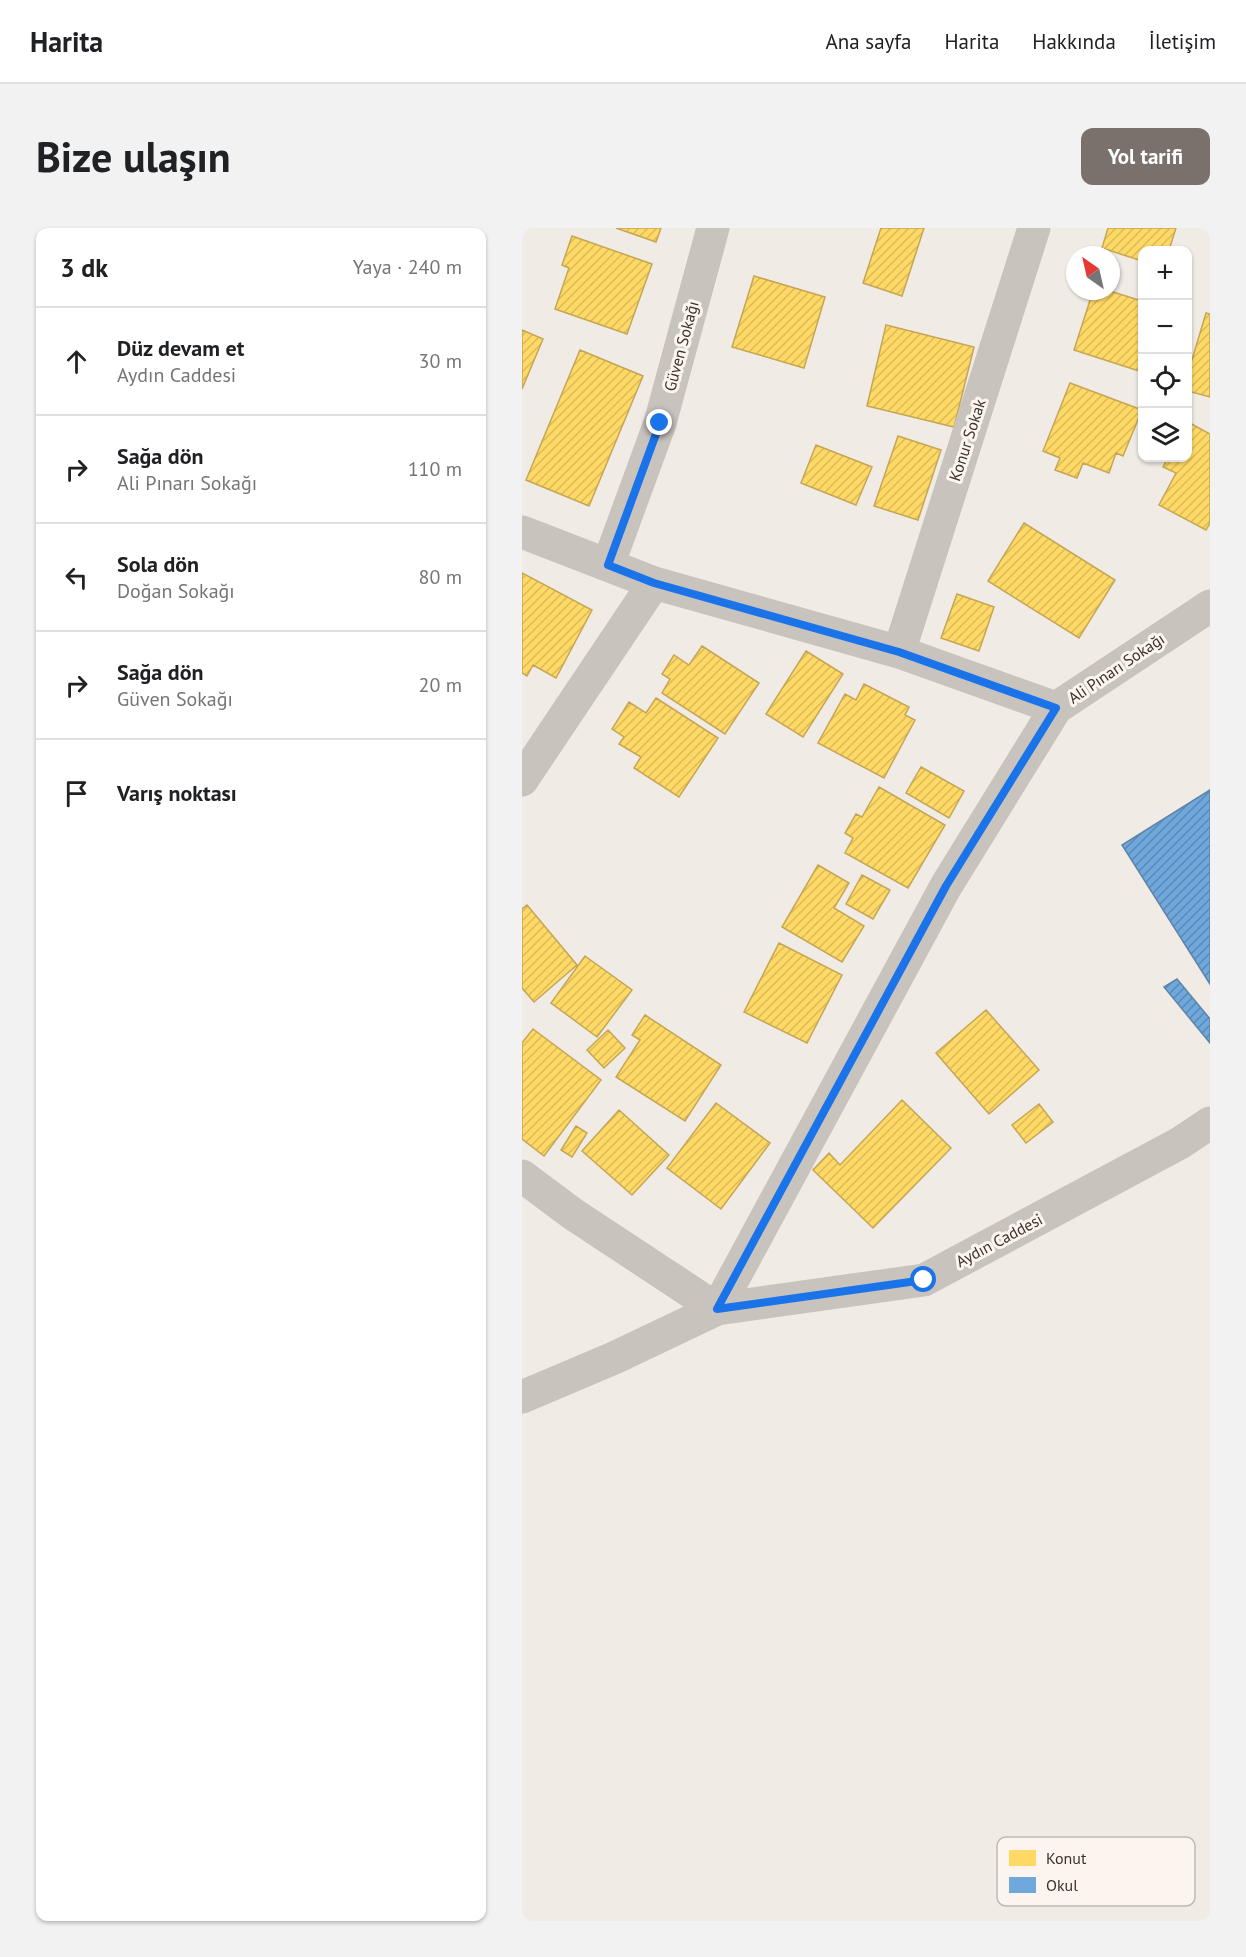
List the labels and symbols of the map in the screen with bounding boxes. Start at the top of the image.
north arrow [1066,246,1120,300]
street label: Güven Sokağı [659,299,703,393]
street label: Konur Sokak [944,396,990,484]
route end [646,409,672,435]
street label: Ali Pınarı Sokağı [1064,628,1168,708]
street label: Aydın Caddesi [952,1209,1046,1271]
route start [910,1266,936,1292]
legend [997,1837,1195,1906]
text: Konut [1046,1848,1087,1868]
text: Okul [1046,1875,1078,1895]

